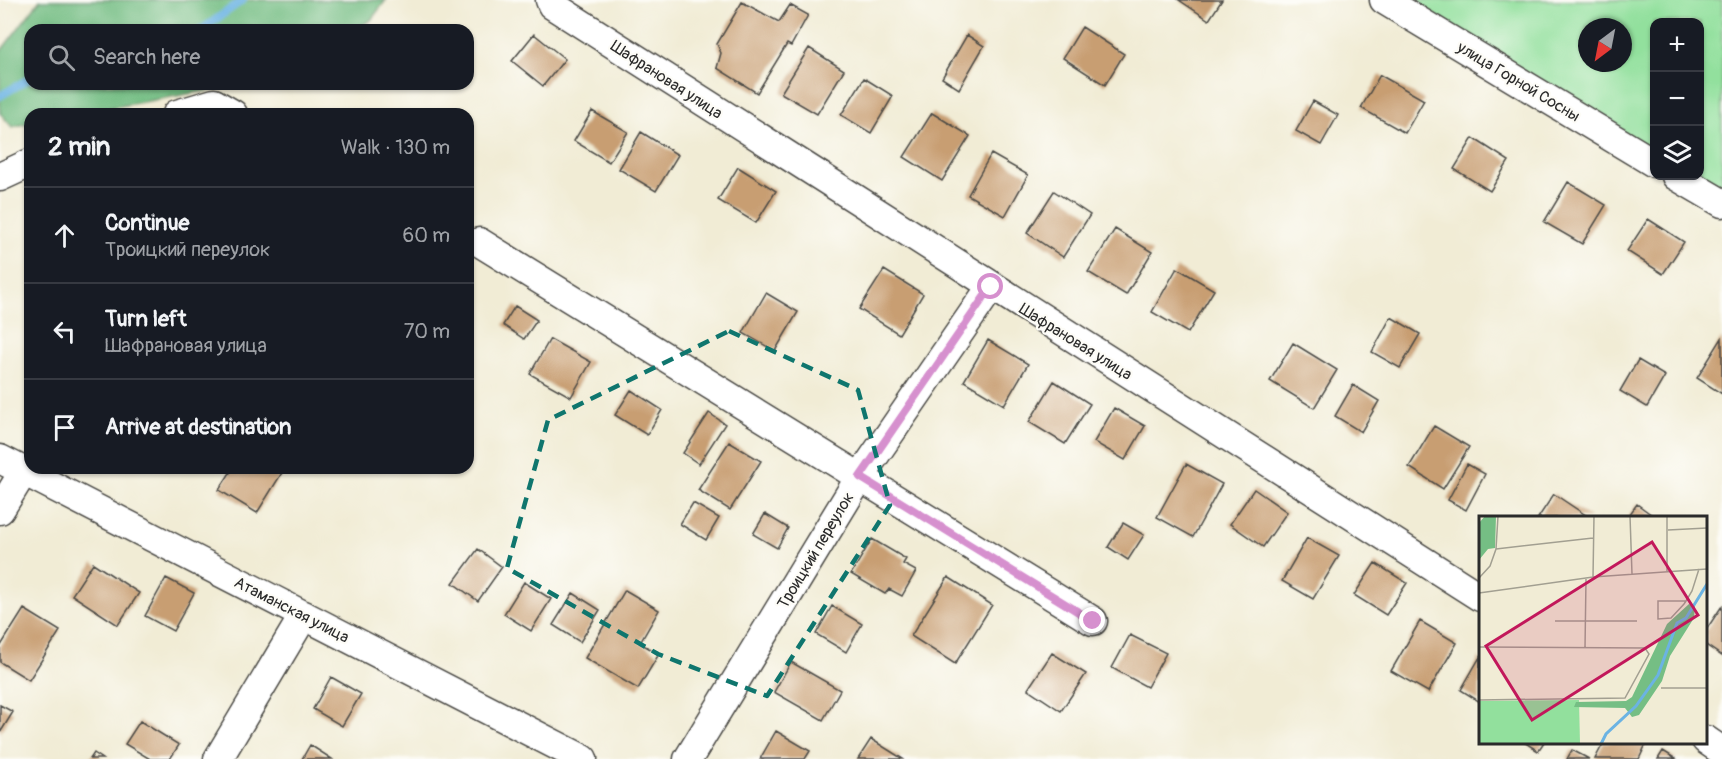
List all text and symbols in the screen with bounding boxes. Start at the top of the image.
north arrow [1578,18,1632,72]
map controls [1650,18,1704,180]
button: + [1650,18,1704,72]
search box [24,24,474,90]
street label: Шафрановая улица [607,36,726,124]
street label: улица Горной Сосны [1453,37,1584,126]
icon: search [45,41,78,74]
text: Search here [93,43,200,71]
button: − [1650,72,1704,126]
button: layers [1650,126,1704,180]
text: 2 min [48,131,110,163]
text: Walk · 130 m [341,135,450,160]
text: Continue [105,209,189,237]
icon: ahead [48,219,81,252]
text: 60 m [403,223,450,248]
text: Троицкий переулок [105,237,270,262]
route start [977,273,1003,299]
street label: Шафрановая улица [1015,299,1136,385]
text: Turn left [105,305,187,333]
icon: left [48,315,81,348]
text: 70 m [404,319,450,344]
text: Шафрановая улица [105,333,267,358]
icon: arrive [48,411,81,444]
text: Arrive at destination [105,413,291,441]
street label: Троицкий переулок [773,489,858,612]
inset map [1479,516,1707,744]
street label: Атаманская улица [231,572,352,648]
route end [1079,607,1105,633]

